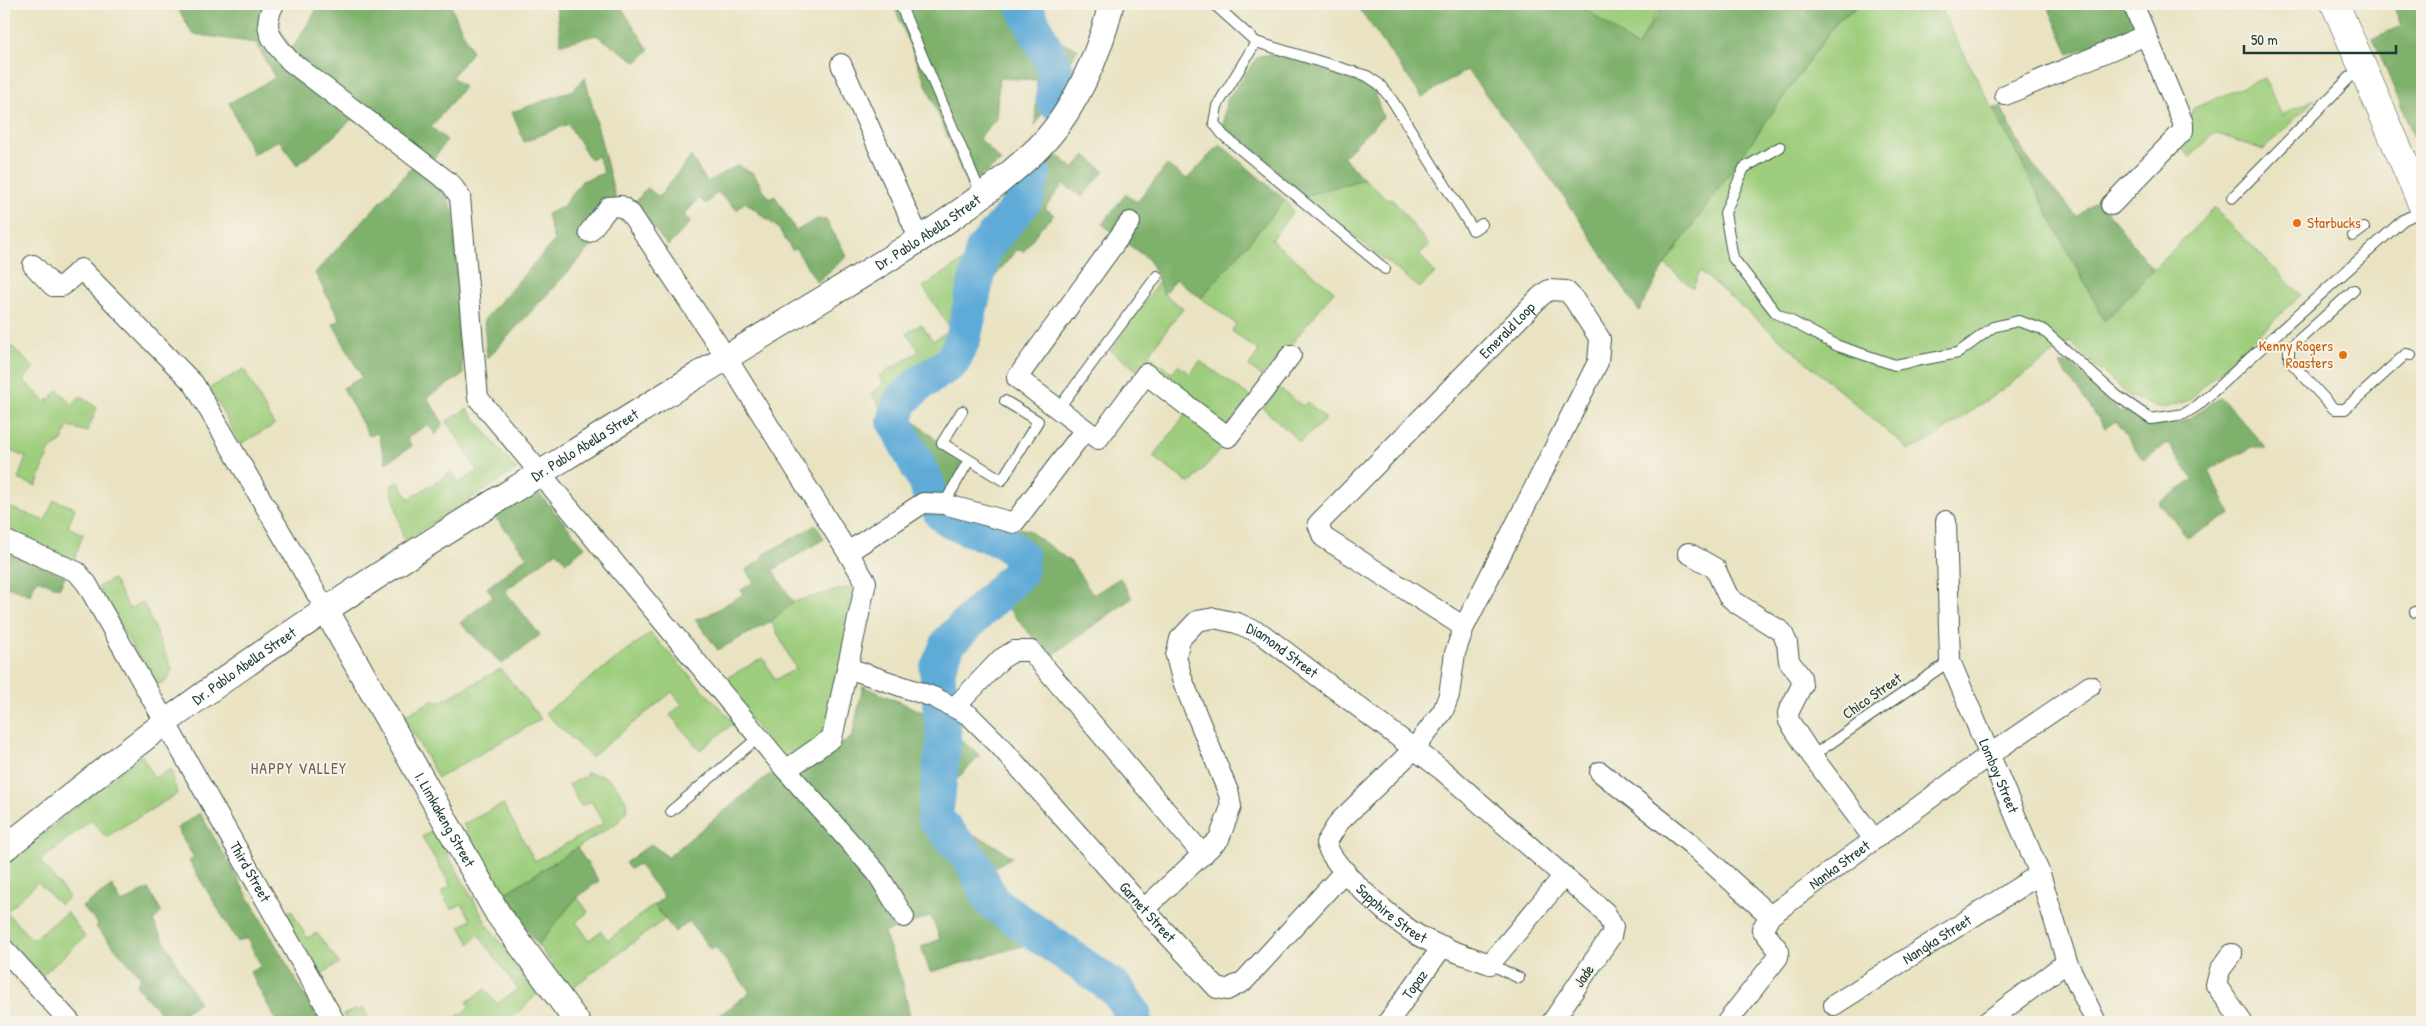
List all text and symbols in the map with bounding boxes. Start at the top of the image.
scale bar [2244,22,2396,54]
text: 50 m [2251,29,2278,50]
street label: Dr. Pablo Abella Street [871,189,986,275]
place label: Starbucks [2307,212,2361,233]
marker: Starbucks [2291,217,2303,229]
street label: Emerald Loop [1474,297,1540,363]
place label: Kenny Rogers Roasters [2259,335,2333,373]
marker: Kenny Rogers Roasters [2337,349,2349,361]
street label: Dr. Pablo Abella Street [527,403,643,486]
street label: Diamond Street [1243,617,1323,683]
street label: Dr. Pablo Abella Street [188,621,301,709]
street label: Chico Street [1838,667,1906,724]
street label: Lomboy Street [1974,735,2024,817]
district label: HAPPY VALLEY [251,757,347,779]
street label: I. Limkakeng Street [410,768,481,871]
street label: Nanka Street [1804,834,1875,894]
street label: Third Street [225,837,276,906]
street label: Garnet Street [1115,877,1181,947]
street label: Sapphire Street [1352,879,1431,949]
street label: Nangka Street [1898,909,1976,969]
street label: Jade [1568,960,1599,991]
street label: Topaz [1397,965,1433,1003]

